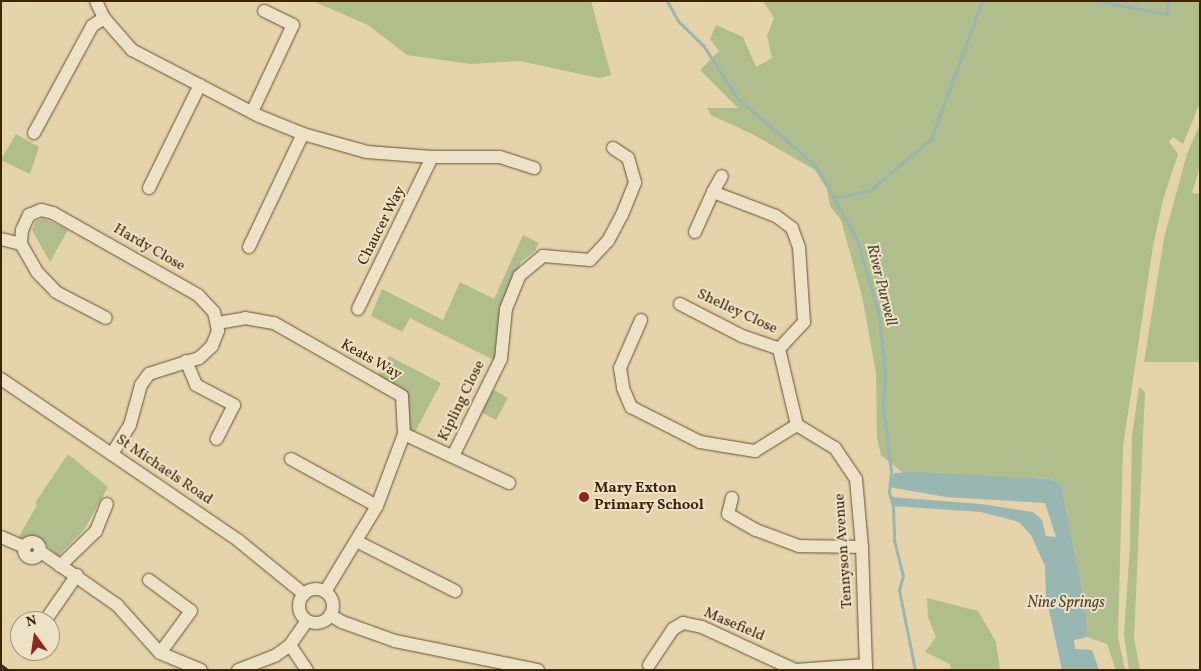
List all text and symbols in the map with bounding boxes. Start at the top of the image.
street label: Chaucer Way [354,183,410,269]
street label: Hardy Close [110,220,188,276]
water label: River Purwell [862,242,900,328]
street label: Shelley Close [694,285,780,339]
street label: Keats Way [337,336,405,384]
street label: Kipling Close [435,358,489,444]
street label: St Michaels Road [112,431,216,509]
place label: Mary Exton Primary School [594,479,704,514]
marker: Mary Exton Primary School [578,491,590,503]
street label: Tennyson Avenue [831,493,857,609]
water label: Nine Springs [1027,593,1105,613]
street label: Masefield [701,604,767,646]
north arrow [10,611,60,661]
text: N [24,611,39,632]

